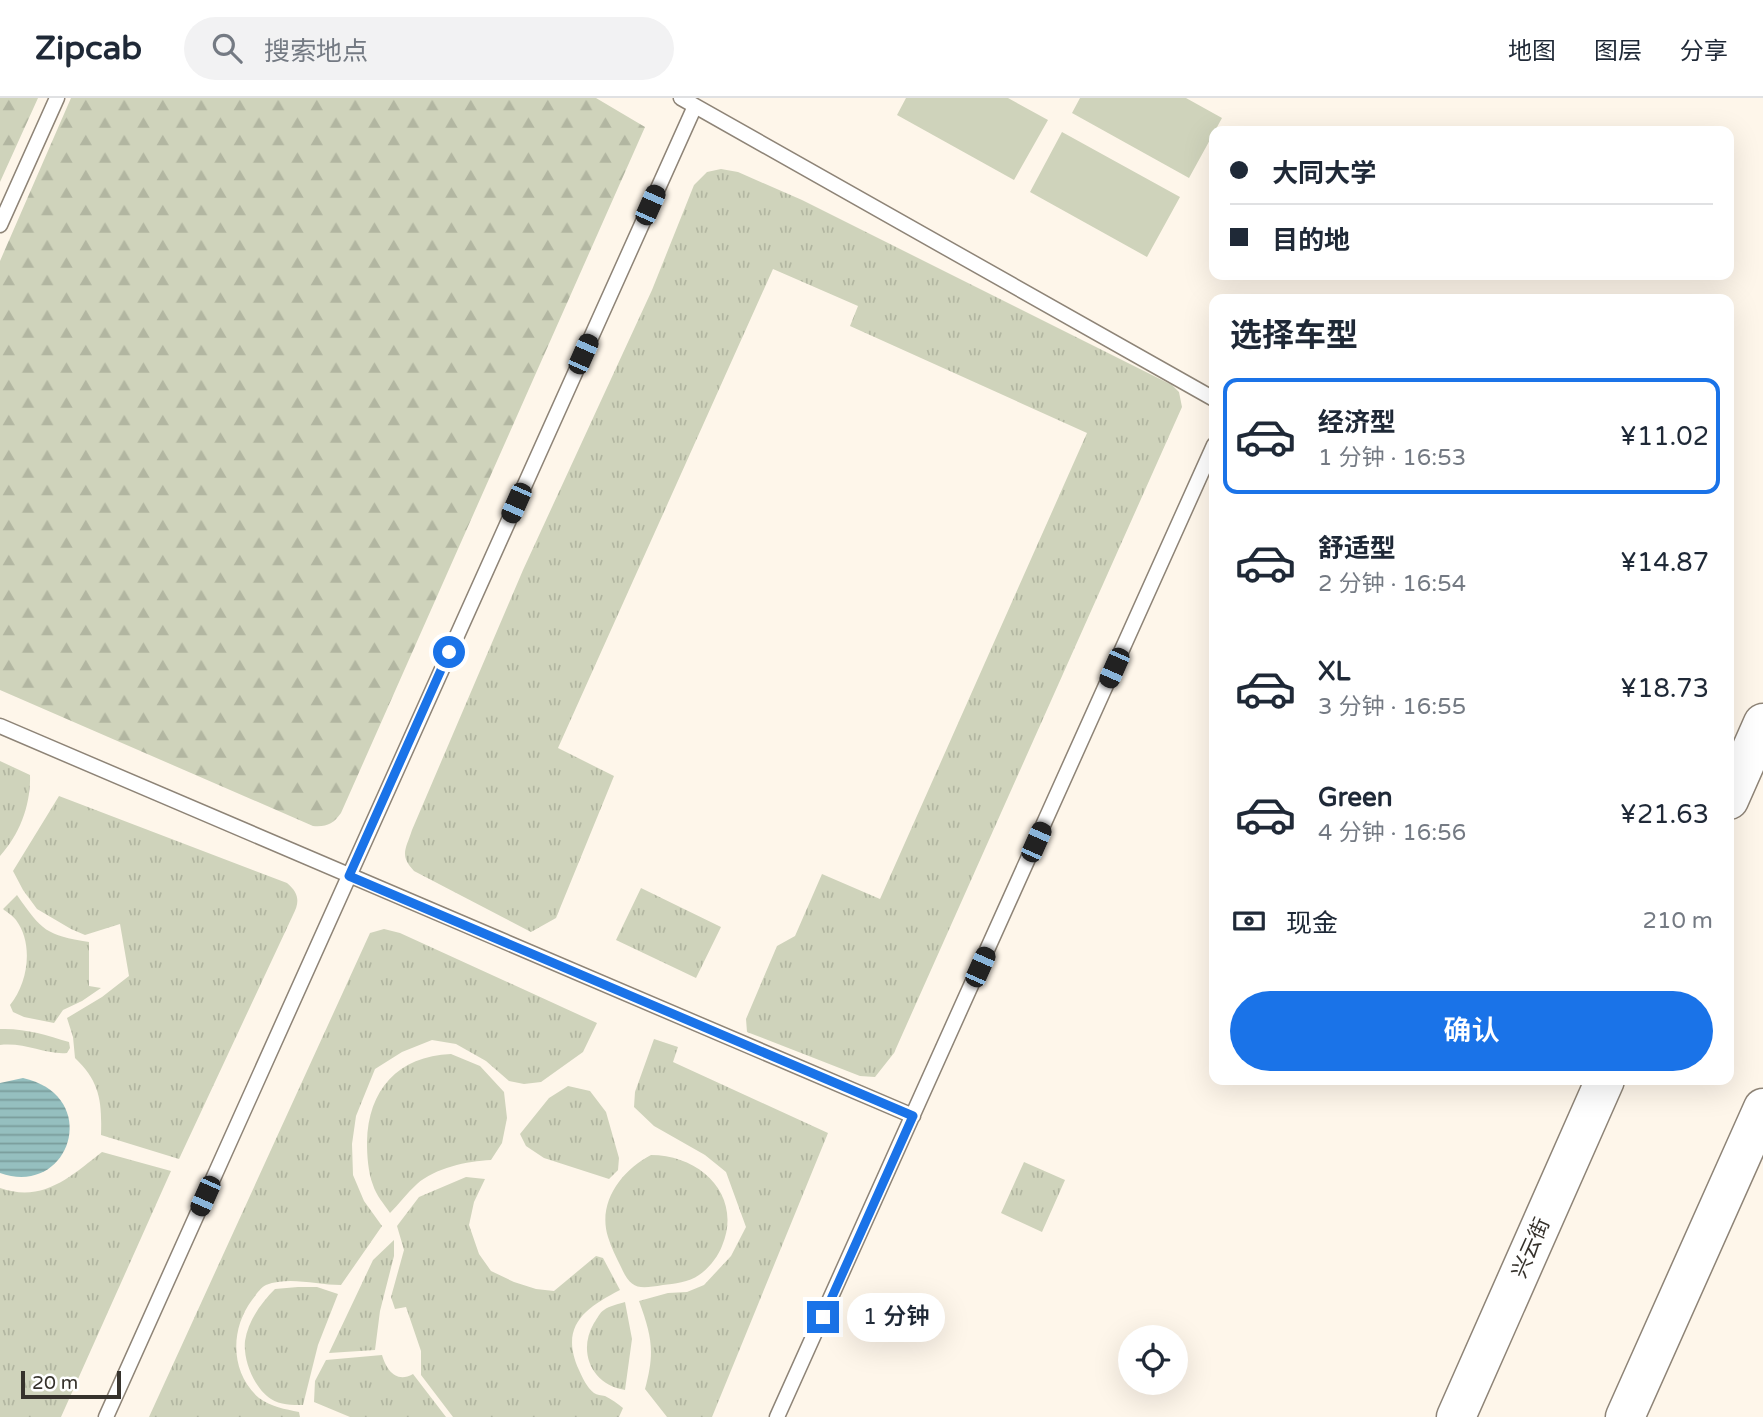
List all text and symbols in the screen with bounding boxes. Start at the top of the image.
search box [184,17,674,80]
text: Zipcab [35,29,142,68]
icon: search [208,29,246,67]
text: 搜索地点 [264,36,368,67]
text: 地图 [1508,37,1556,66]
text: 图层 [1594,37,1642,66]
text: 分享 [1680,37,1728,66]
text: 大同大学 [1272,158,1376,189]
car [632,182,669,228]
text: 目的地 [1272,225,1350,256]
text: 选择车型 [1230,317,1358,355]
car [565,331,602,377]
icon: car [1234,405,1297,468]
text: 经济型 [1318,407,1396,438]
text: ¥11.02 [1620,421,1709,452]
text: 1 分钟 · 16:53 [1318,444,1466,472]
car [498,480,535,526]
icon: car [1234,531,1297,594]
text: 舒适型 [1318,533,1396,564]
text: ¥14.87 [1620,547,1709,578]
text: 2 分钟 · 16:54 [1318,570,1466,598]
route start [433,636,465,668]
car [1096,645,1133,691]
text: XL [1318,656,1350,687]
icon: car [1234,657,1297,720]
text: ¥18.73 [1620,673,1709,704]
text: 3 分钟 · 16:55 [1318,693,1466,721]
text: Green [1318,782,1393,813]
icon: car [1234,783,1297,846]
text: ¥21.63 [1620,799,1709,830]
car [1018,819,1055,865]
text: 4 分钟 · 16:56 [1318,819,1466,847]
icon: cash [1230,902,1268,940]
text: 210 m [1643,907,1713,935]
text: 现金 [1286,908,1338,939]
car [962,944,999,990]
button: 确认 [1230,991,1713,1071]
car [187,1173,224,1219]
street label: 兴云街 [1507,1214,1555,1282]
callout: 1 分钟 [848,1292,945,1342]
route end [807,1301,839,1333]
text: 1 分钟 [863,1303,929,1331]
map controls [1118,1325,1188,1395]
button: locate [1118,1325,1188,1395]
scale bar [21,1368,121,1400]
text: 20 m [32,1372,78,1394]

